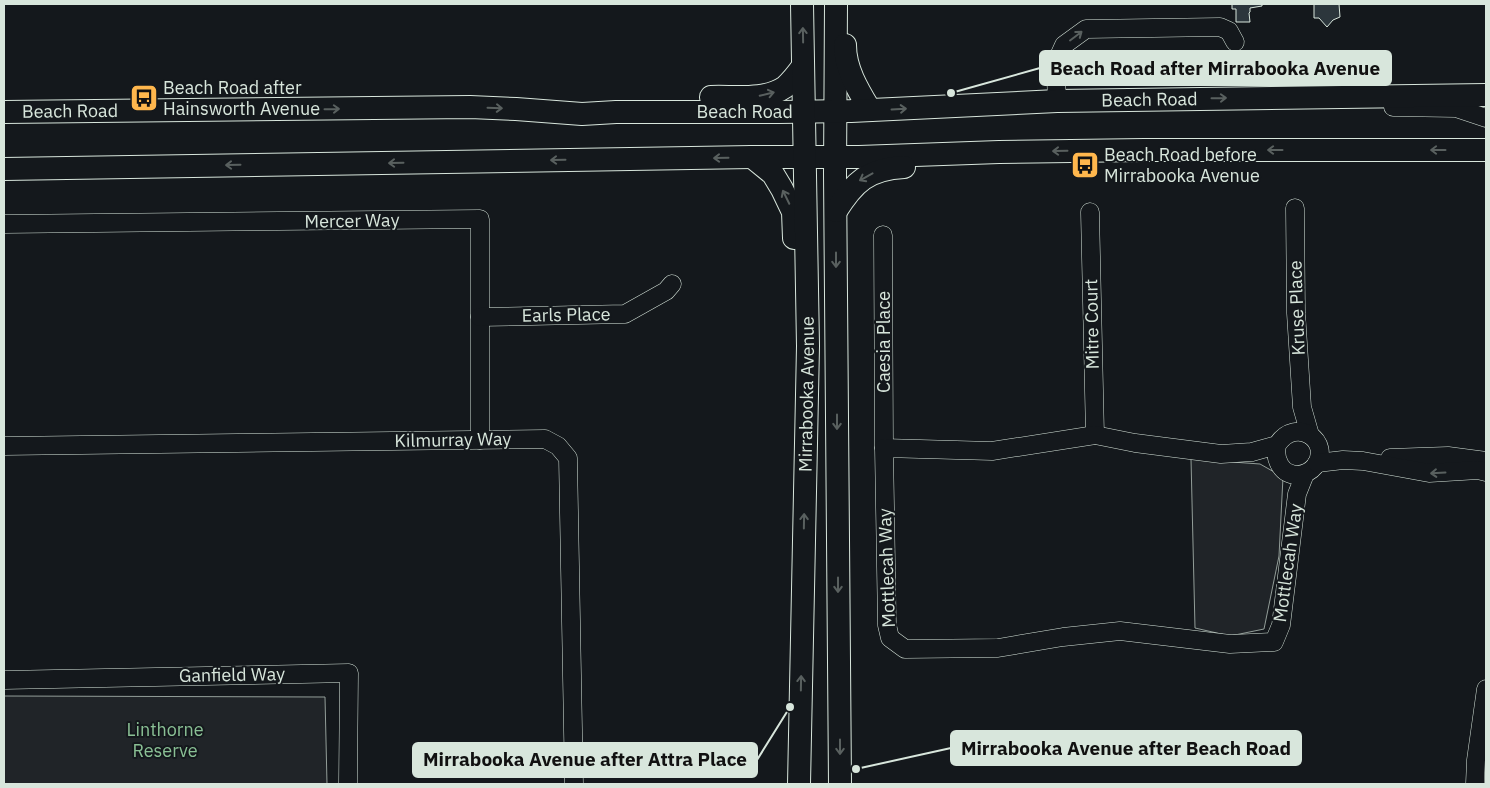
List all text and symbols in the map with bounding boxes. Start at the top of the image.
one-way arrow [798,27,808,44]
one-way arrow [1069,31,1082,42]
callout: Beach Road after Mirrabooka Avenue [1040,51,1391,85]
text: Beach Road after Mirrabooka Avenue [1050,56,1380,80]
place label: Beach Road after Hainsworth Avenue [163,76,320,120]
bus stop icon: Beach Road after Hainsworth Avenue [129,83,159,113]
street label: Beach Road [1101,87,1198,111]
one-way arrow [759,89,775,98]
one-way arrow [1210,93,1227,103]
street label: Beach Road [22,99,118,123]
street label: Beach Road [697,100,793,123]
one-way arrow [486,103,503,113]
one-way arrow [324,104,340,114]
one-way arrow [891,104,907,113]
place label: Beach Road before Mirrabooka Avenue [1104,143,1260,187]
one-way arrow [1267,145,1284,155]
one-way arrow [1430,145,1446,155]
one-way arrow [1052,146,1068,156]
bus stop icon: Beach Road before Mirrabooka Avenue [1070,150,1100,180]
one-way arrow [713,153,730,163]
one-way arrow [551,156,567,165]
one-way arrow [388,158,404,168]
one-way arrow [226,160,242,170]
one-way arrow [859,172,874,182]
one-way arrow [780,190,790,205]
street label: Mercer Way [304,208,400,233]
one-way arrow [831,252,841,268]
street label: Kruse Place [1283,260,1310,356]
street label: Mitre Court [1079,279,1104,369]
street label: Caesia Place [872,291,895,393]
street label: Earls Place [521,302,611,327]
street label: Mirrabooka Avenue [793,316,819,472]
one-way arrow [832,414,842,430]
street label: Kilmurray Way [394,427,512,452]
one-way arrow [1430,468,1446,477]
street label: Mottlecah Way [1268,502,1307,624]
street label: Mottlecah Way [873,508,900,628]
one-way arrow [799,513,809,529]
one-way arrow [834,577,843,593]
street label: Ganfield Way [179,662,285,687]
one-way arrow [796,675,806,692]
park label: Linthorne Reserve [126,718,204,762]
callout: Mirrabooka Avenue after Beach Road [951,731,1301,765]
text: Mirrabooka Avenue after Beach Road [961,736,1291,760]
one-way arrow [835,739,845,755]
callout: Mirrabooka Avenue after Attra Place [413,743,757,777]
text: Mirrabooka Avenue after Attra Place [423,747,747,771]

